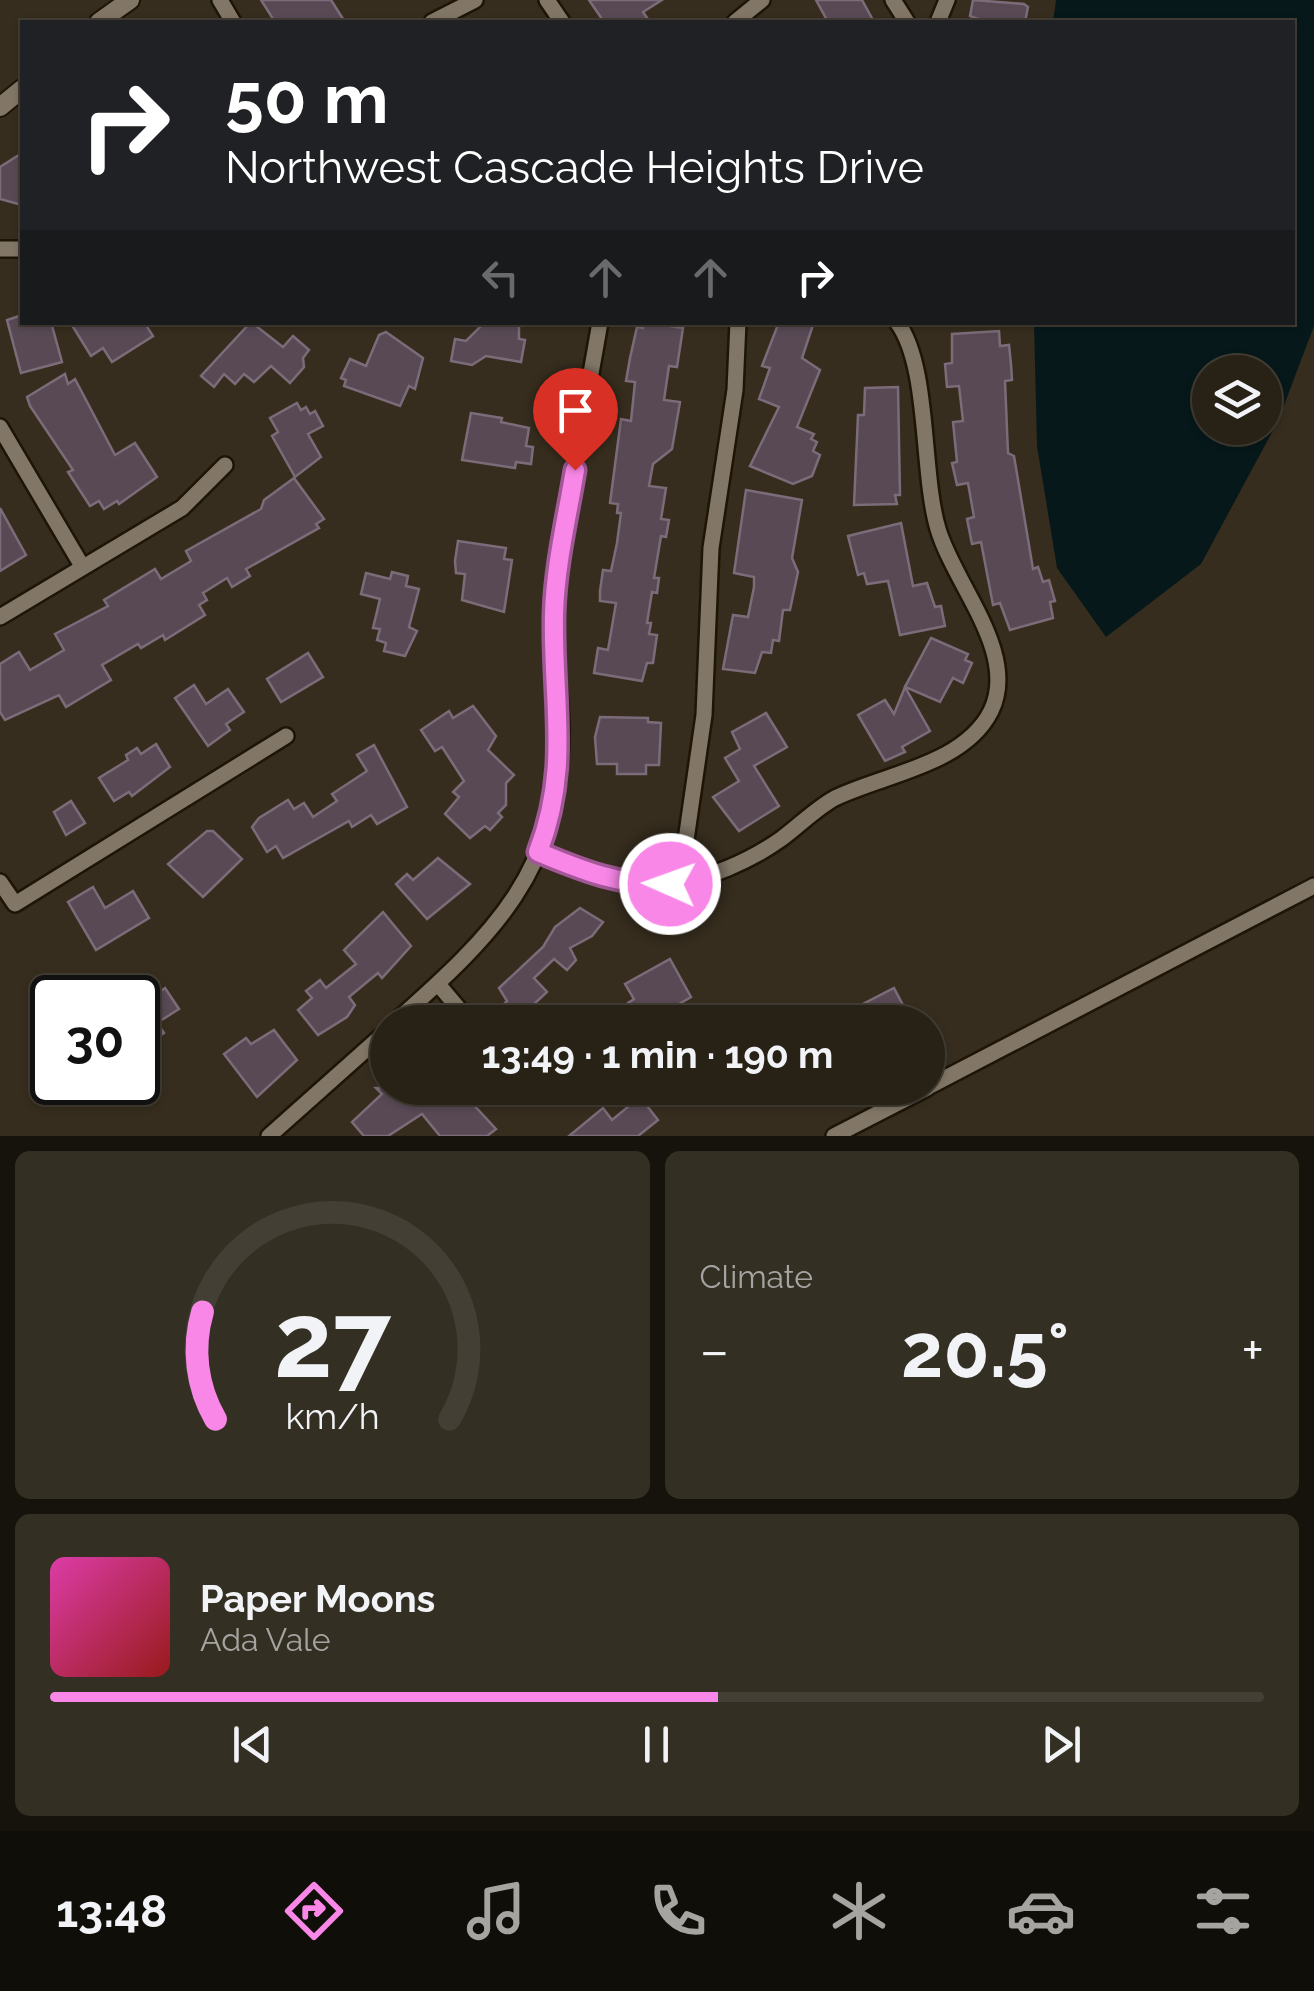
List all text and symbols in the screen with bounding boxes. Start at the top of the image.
text: 50 m [225,57,389,139]
icon: right [60,60,190,190]
text: Northwest Cascade Heights Drive [225,141,924,194]
icon: left [473,250,528,305]
icon: ahead [578,250,633,305]
icon: ahead [683,250,738,305]
icon: right [788,250,843,305]
map controls [1192,355,1282,445]
button: layers [1192,355,1282,445]
pin [533,368,618,471]
icon: arrive [548,383,603,438]
position arrow [618,832,722,936]
speed limit sign: 30 [30,975,160,1105]
text: 13:49 · 1 min · 190 m [482,1032,833,1077]
text: Climate [700,1258,813,1295]
text: 27 [274,1279,391,1401]
text: 20.5° [901,1306,1069,1395]
text: − [700,1318,729,1383]
text: + [1241,1318,1264,1383]
text: km/h [285,1395,379,1437]
text: Paper Moons [200,1576,435,1621]
text: Ada Vale [200,1621,331,1658]
icon: previous [225,1717,280,1772]
icon: pause [629,1717,684,1772]
icon: next [1034,1717,1089,1772]
icon: directions [279,1876,349,1946]
icon: music [461,1876,531,1946]
icon: phone [643,1876,713,1946]
icon: climate [824,1876,894,1946]
icon: car [1006,1876,1076,1946]
icon: filters [1188,1876,1258,1946]
text: 13:48 [56,1885,167,1938]

